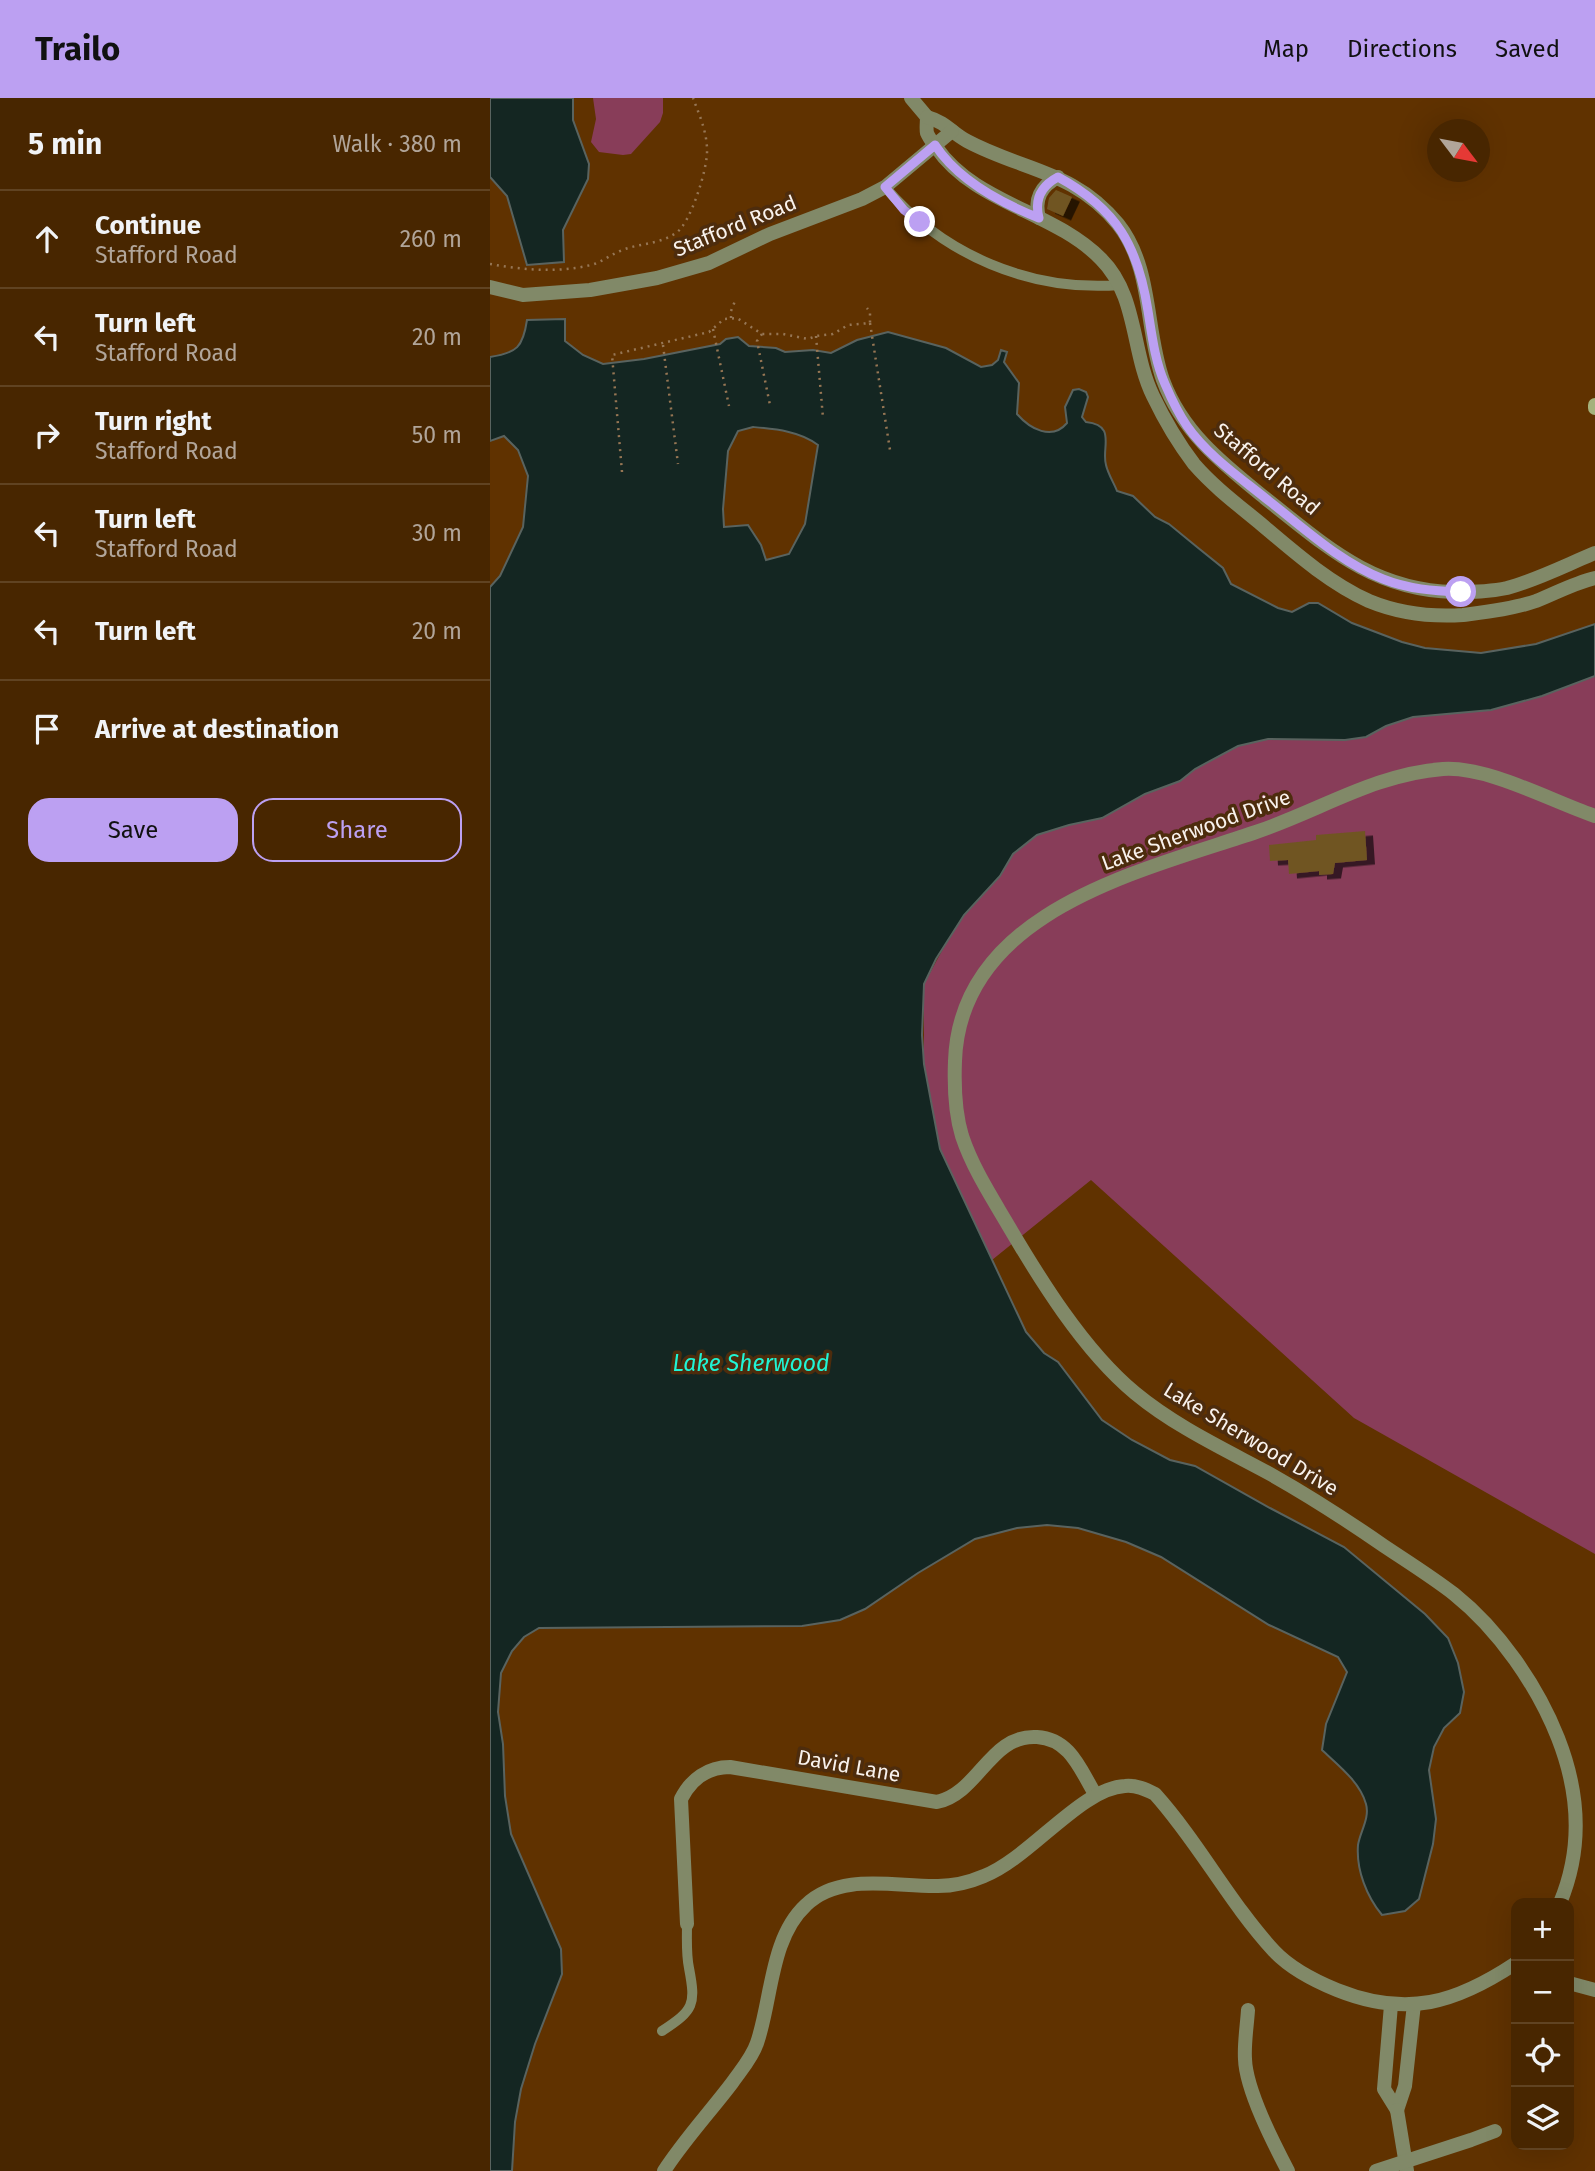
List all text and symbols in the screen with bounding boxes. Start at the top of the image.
text: Trailo [35,29,120,69]
text: Map [1263,35,1309,63]
text: Directions [1347,35,1457,63]
text: Saved [1495,35,1560,63]
north arrow [1427,119,1490,182]
text: 5 min [28,126,102,162]
text: Walk · 380 m [332,130,462,158]
street label: Stafford Road [670,190,800,262]
route end [904,206,935,237]
text: Continue [95,210,201,241]
icon: ahead [28,220,66,258]
text: 260 m [400,225,462,253]
text: Stafford Road [95,241,238,269]
text: Turn left [95,308,196,339]
icon: left [28,318,66,356]
text: 20 m [412,323,462,351]
text: Stafford Road [95,339,238,367]
text: Turn right [95,406,212,437]
icon: right [28,416,66,454]
street label: Stafford Road [1209,417,1325,521]
text: 50 m [412,421,462,449]
text: Stafford Road [95,437,238,465]
text: Turn left [95,504,196,535]
icon: left [28,514,66,552]
text: 30 m [412,519,462,547]
text: Stafford Road [95,535,238,563]
route start [1445,576,1476,607]
icon: left [28,612,66,650]
text: Turn left [95,616,196,647]
text: 20 m [412,617,462,645]
icon: arrive [28,710,66,748]
text: Arrive at destination [95,714,339,745]
street label: Lake Sherwood Drive [1098,784,1294,876]
button: Save [28,798,238,862]
button: Share [252,798,462,862]
water label: Lake Sherwood [672,1349,830,1377]
street label: Lake Sherwood Drive [1159,1376,1343,1502]
street label: David Lane [795,1744,903,1788]
map controls [1511,1898,1574,2150]
button: + [1511,1898,1574,1961]
button: − [1511,1961,1574,2024]
button: locate [1511,2024,1574,2087]
button: layers [1511,2087,1574,2150]

